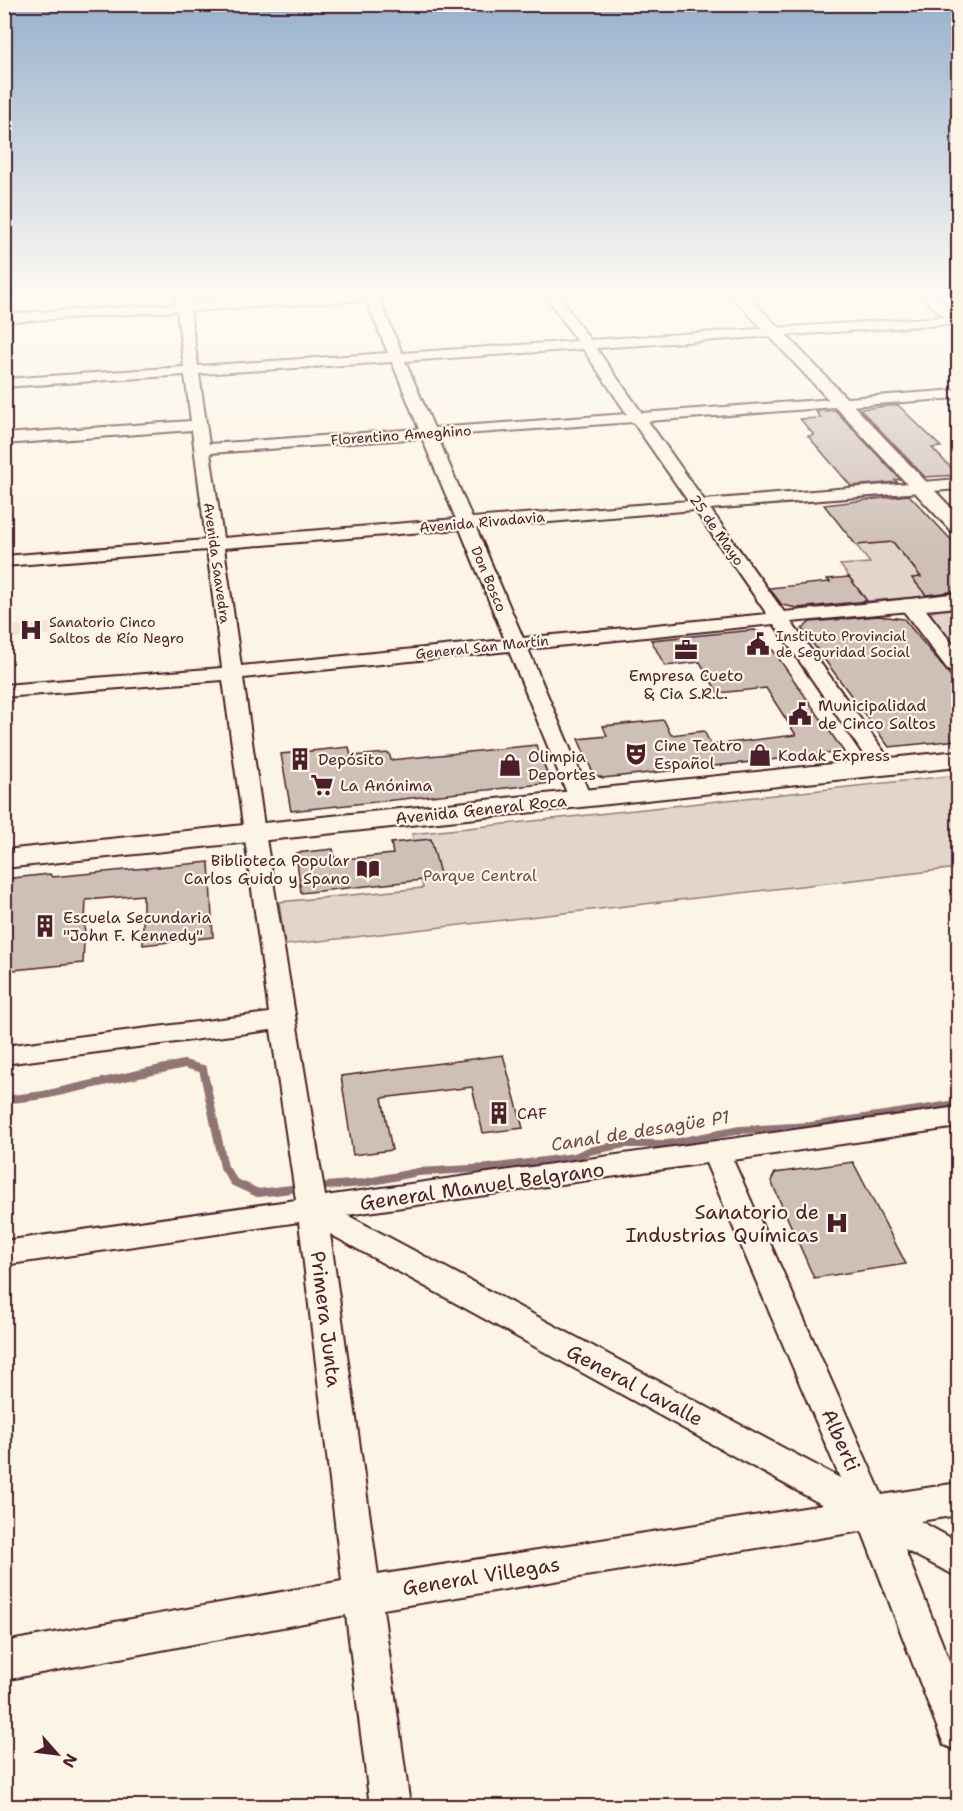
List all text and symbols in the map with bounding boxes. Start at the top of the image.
street label: Florentino Ameghino [330,421,472,449]
street label: 25 de Mayo [686,491,748,569]
street label: Avenida Saavedra [200,501,234,625]
street label: Avenida Rivadavia [419,508,546,536]
street label: Don Bosco [467,544,511,614]
place label: Sanatorio Cinco Saltos de Río Negro [49,613,184,647]
hospital icon: Sanatorio Cinco Saltos de Río Negro [18,617,44,643]
place label: Instituto Provincial de Seguridad Social [776,627,910,661]
street label: General San Martín [415,631,550,663]
public building icon: Instituto Provincial de Seguridad Social [745,631,771,657]
office icon: Empresa Cueto & Cia S.R.L. [673,637,699,663]
place label: Empresa Cueto & Cia S.R.L. [629,665,743,704]
place label: Municipalidad de Cinco Saltos [818,695,936,734]
public building icon: Municipalidad de Cinco Saltos [787,701,813,727]
place label: Cine Teatro Español [654,735,742,774]
theatre icon: Cine Teatro Español [623,741,649,767]
shop icon: Kodak Express [747,742,773,768]
place label: Kodak Express [778,745,890,766]
building icon: Depósito [287,746,313,772]
place label: Olimpia Deportes [528,746,596,785]
place label: Depósito [318,749,384,770]
shop icon: Olimpia Deportes [497,752,523,778]
supermarket icon: La Anónima [309,772,335,798]
place label: La Anónima [340,775,432,796]
street label: Avenida General Roca [394,790,568,829]
place label: Biblioteca Popular Carlos Guido y Spano [184,850,350,889]
library icon: Biblioteca Popular Carlos Guido y Spano [355,856,381,882]
park label: Parque Central [423,865,537,886]
place label: Escuela Secundaria "John F. Kennedy" [63,907,211,946]
building icon: Escuela Secundaria "John F. Kennedy" [32,913,58,939]
building icon: CAF [486,1100,512,1126]
place label: CAF [517,1103,547,1124]
water label: Canal de desagüe P1 [549,1105,731,1157]
street label: General Manuel Belgrano [358,1156,606,1216]
place label: Sanatorio de Industrias Químicas [626,1199,819,1248]
hospital icon: Sanatorio de Industrias Químicas [824,1210,850,1236]
street label: Primera Junta [305,1249,347,1389]
street label: General Lavalle [562,1338,708,1432]
street label: Alberti [816,1405,866,1475]
street label: General Villegas [400,1551,562,1601]
north arrow [27,1724,87,1784]
text: N [58,1750,82,1771]

